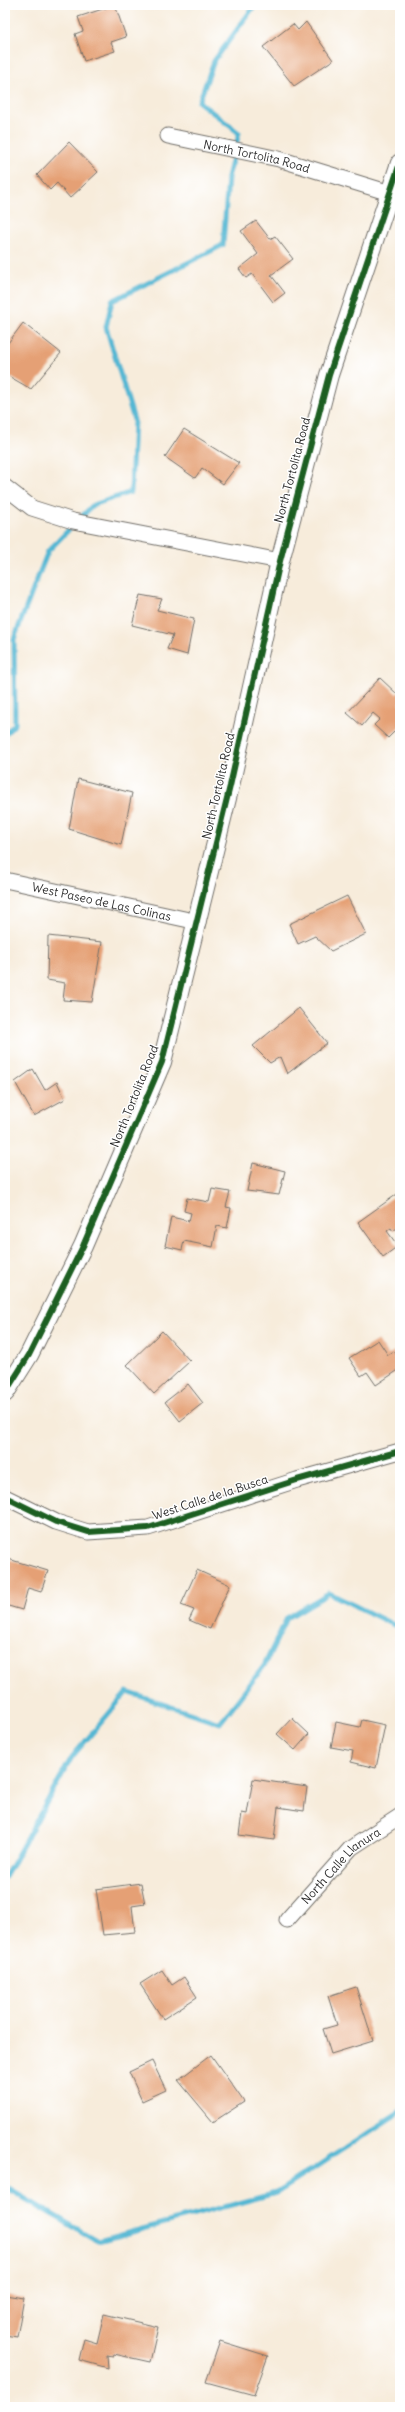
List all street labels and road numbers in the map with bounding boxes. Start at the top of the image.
street label: North Tortolita Road [202,136,312,176]
street label: North Tortolita Road [271,415,313,525]
street label: North Tortolita Road [198,731,238,841]
street label: West Paseo de Las Colinas [31,879,173,923]
street label: North Tortolita Road [107,1043,161,1149]
street label: West Calle de la Busca [150,1471,270,1523]
street label: North Calle Llanura [298,1824,383,1907]

